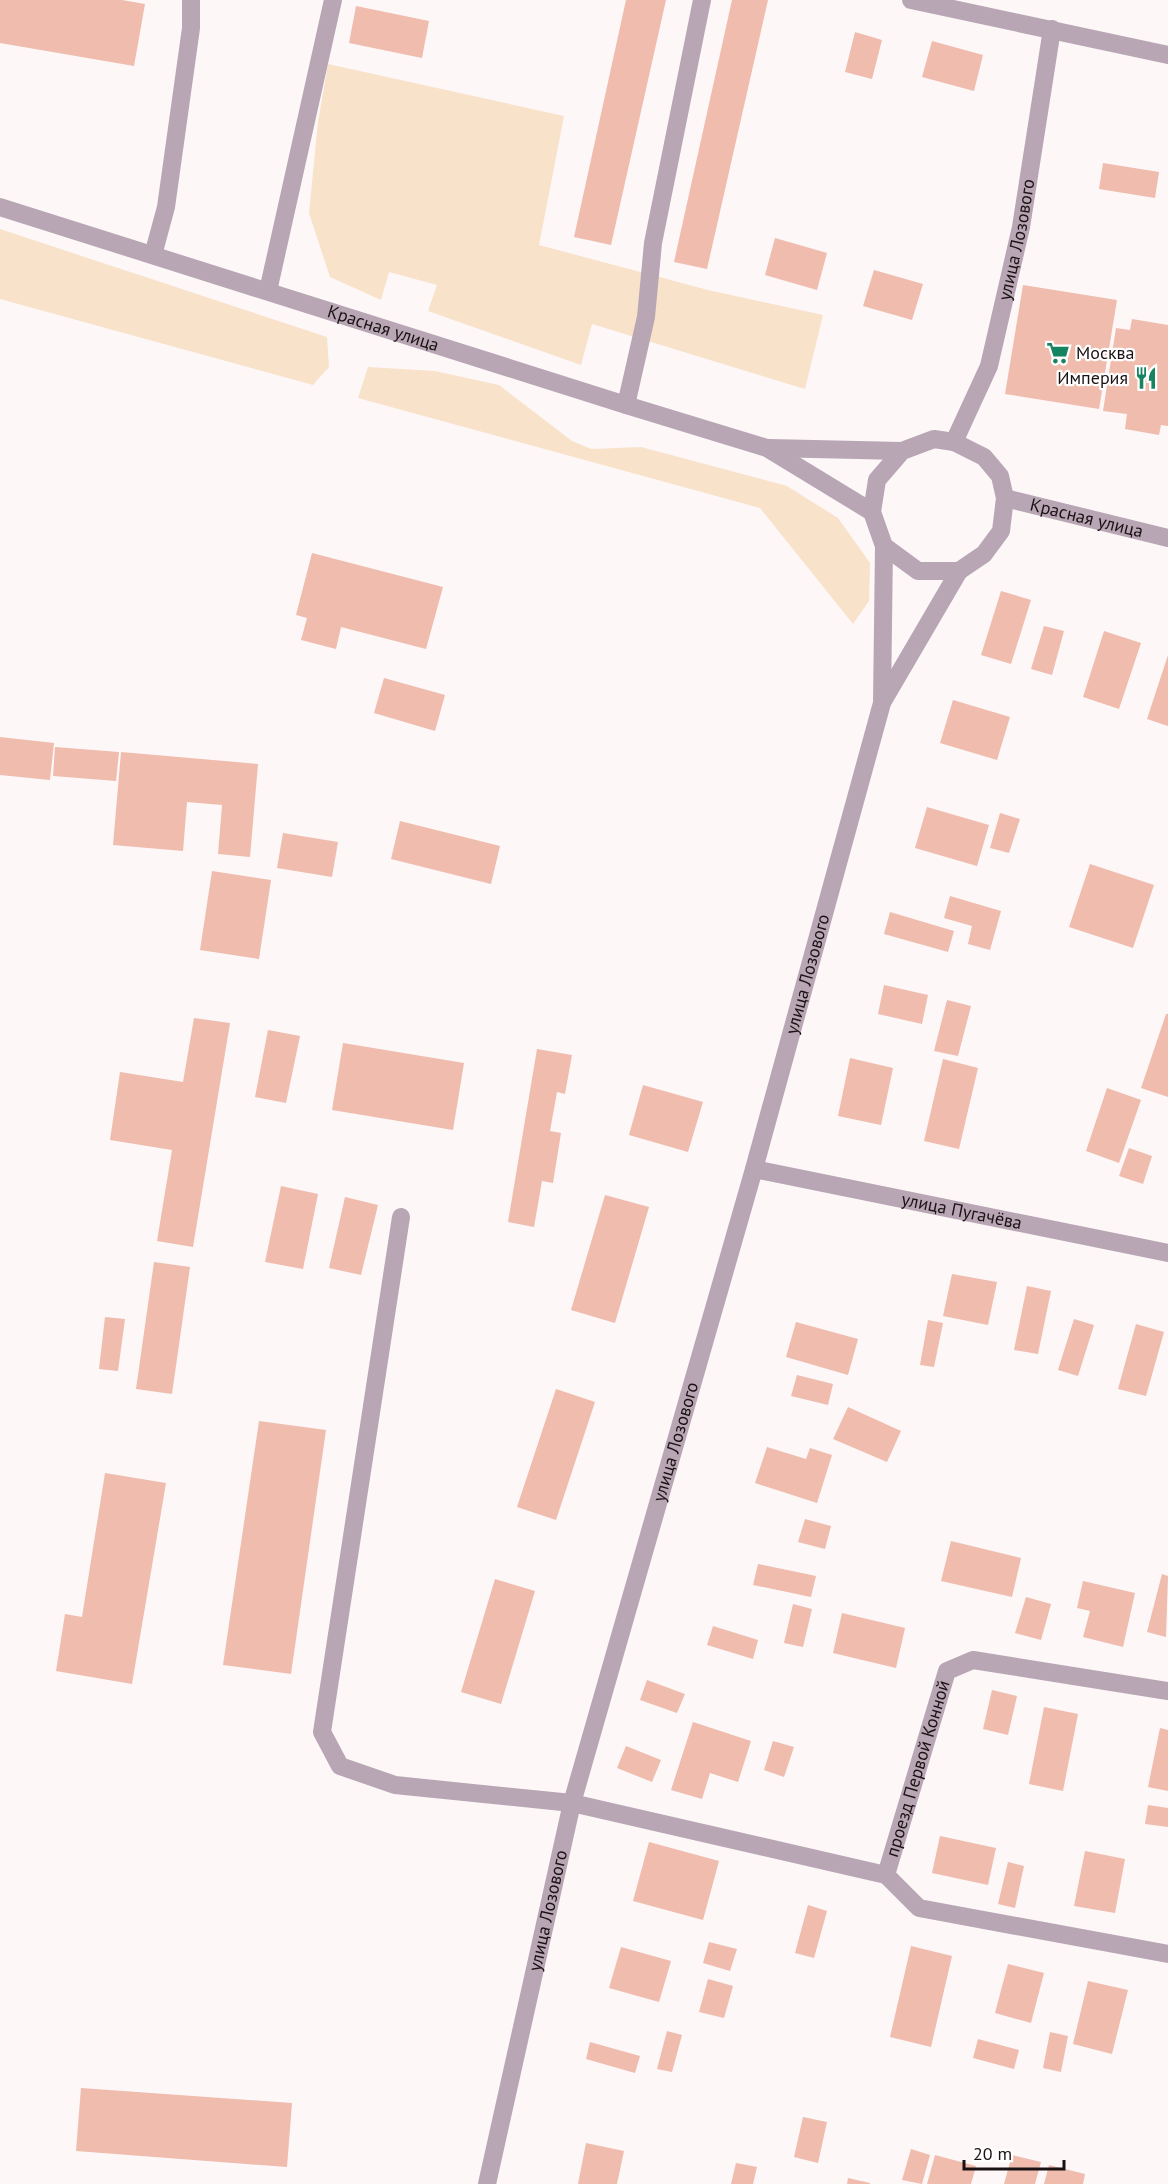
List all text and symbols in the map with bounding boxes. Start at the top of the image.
street label: улица Лозового [992,177,1039,303]
street label: Красная улица [325,299,442,356]
supermarket icon: Москва [1045,340,1071,366]
place label: Москва [1076,341,1135,364]
restaurant icon: Империя [1133,365,1159,391]
place label: Империя [1057,366,1128,389]
street label: Красная улица [1028,493,1146,542]
street label: улица Лозового [780,911,834,1037]
street label: улица Пугачёва [900,1187,1024,1234]
street label: улица Лозового [647,1379,703,1504]
street label: проезд Первой Конной [880,1677,955,1860]
street label: улица Лозового [523,1848,572,1973]
scale bar [964,2133,1064,2171]
text: 20 m [973,2142,1012,2165]

